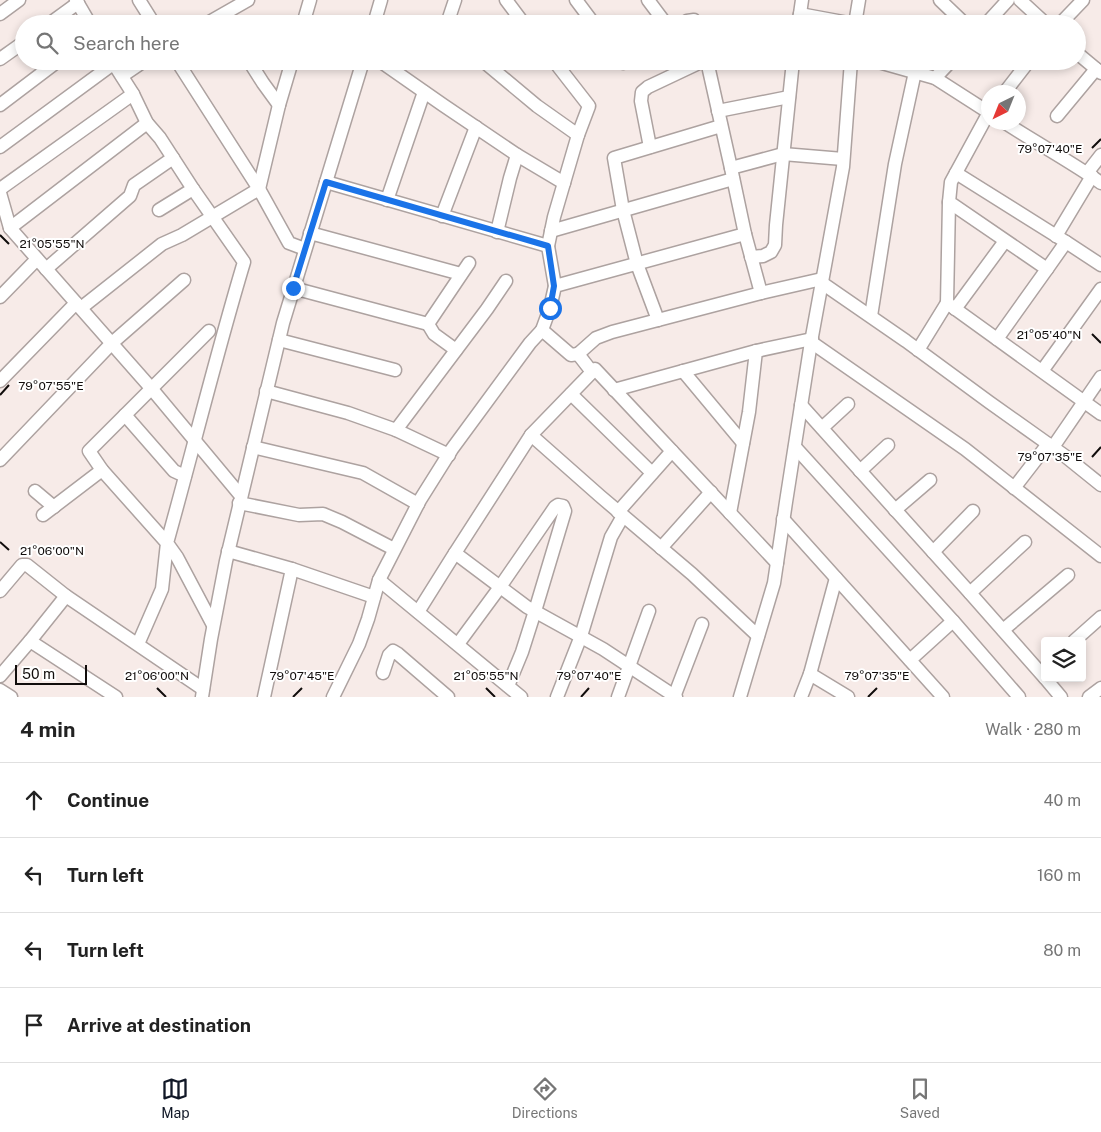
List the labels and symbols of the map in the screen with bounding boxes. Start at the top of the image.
north arrow [981,85,1026,130]
text: 79°07'40"E [1018,142,1082,156]
text: 21°05'55"N [19,237,85,251]
route end [282,277,305,300]
route start [539,297,562,320]
text: 21°05'40"N [1017,328,1081,342]
text: 79°07'55"E [18,379,84,393]
text: 79°07'35"E [1017,450,1083,464]
text: 21°06'00"N [20,544,84,558]
scale bar [15,662,88,685]
text: 21°06'00"N [125,669,189,683]
text: 79°07'45"E [269,669,335,683]
text: 21°05'55"N [453,669,519,683]
text: 79°07'40"E [557,669,621,683]
text: 79°07'35"E [844,669,910,683]

